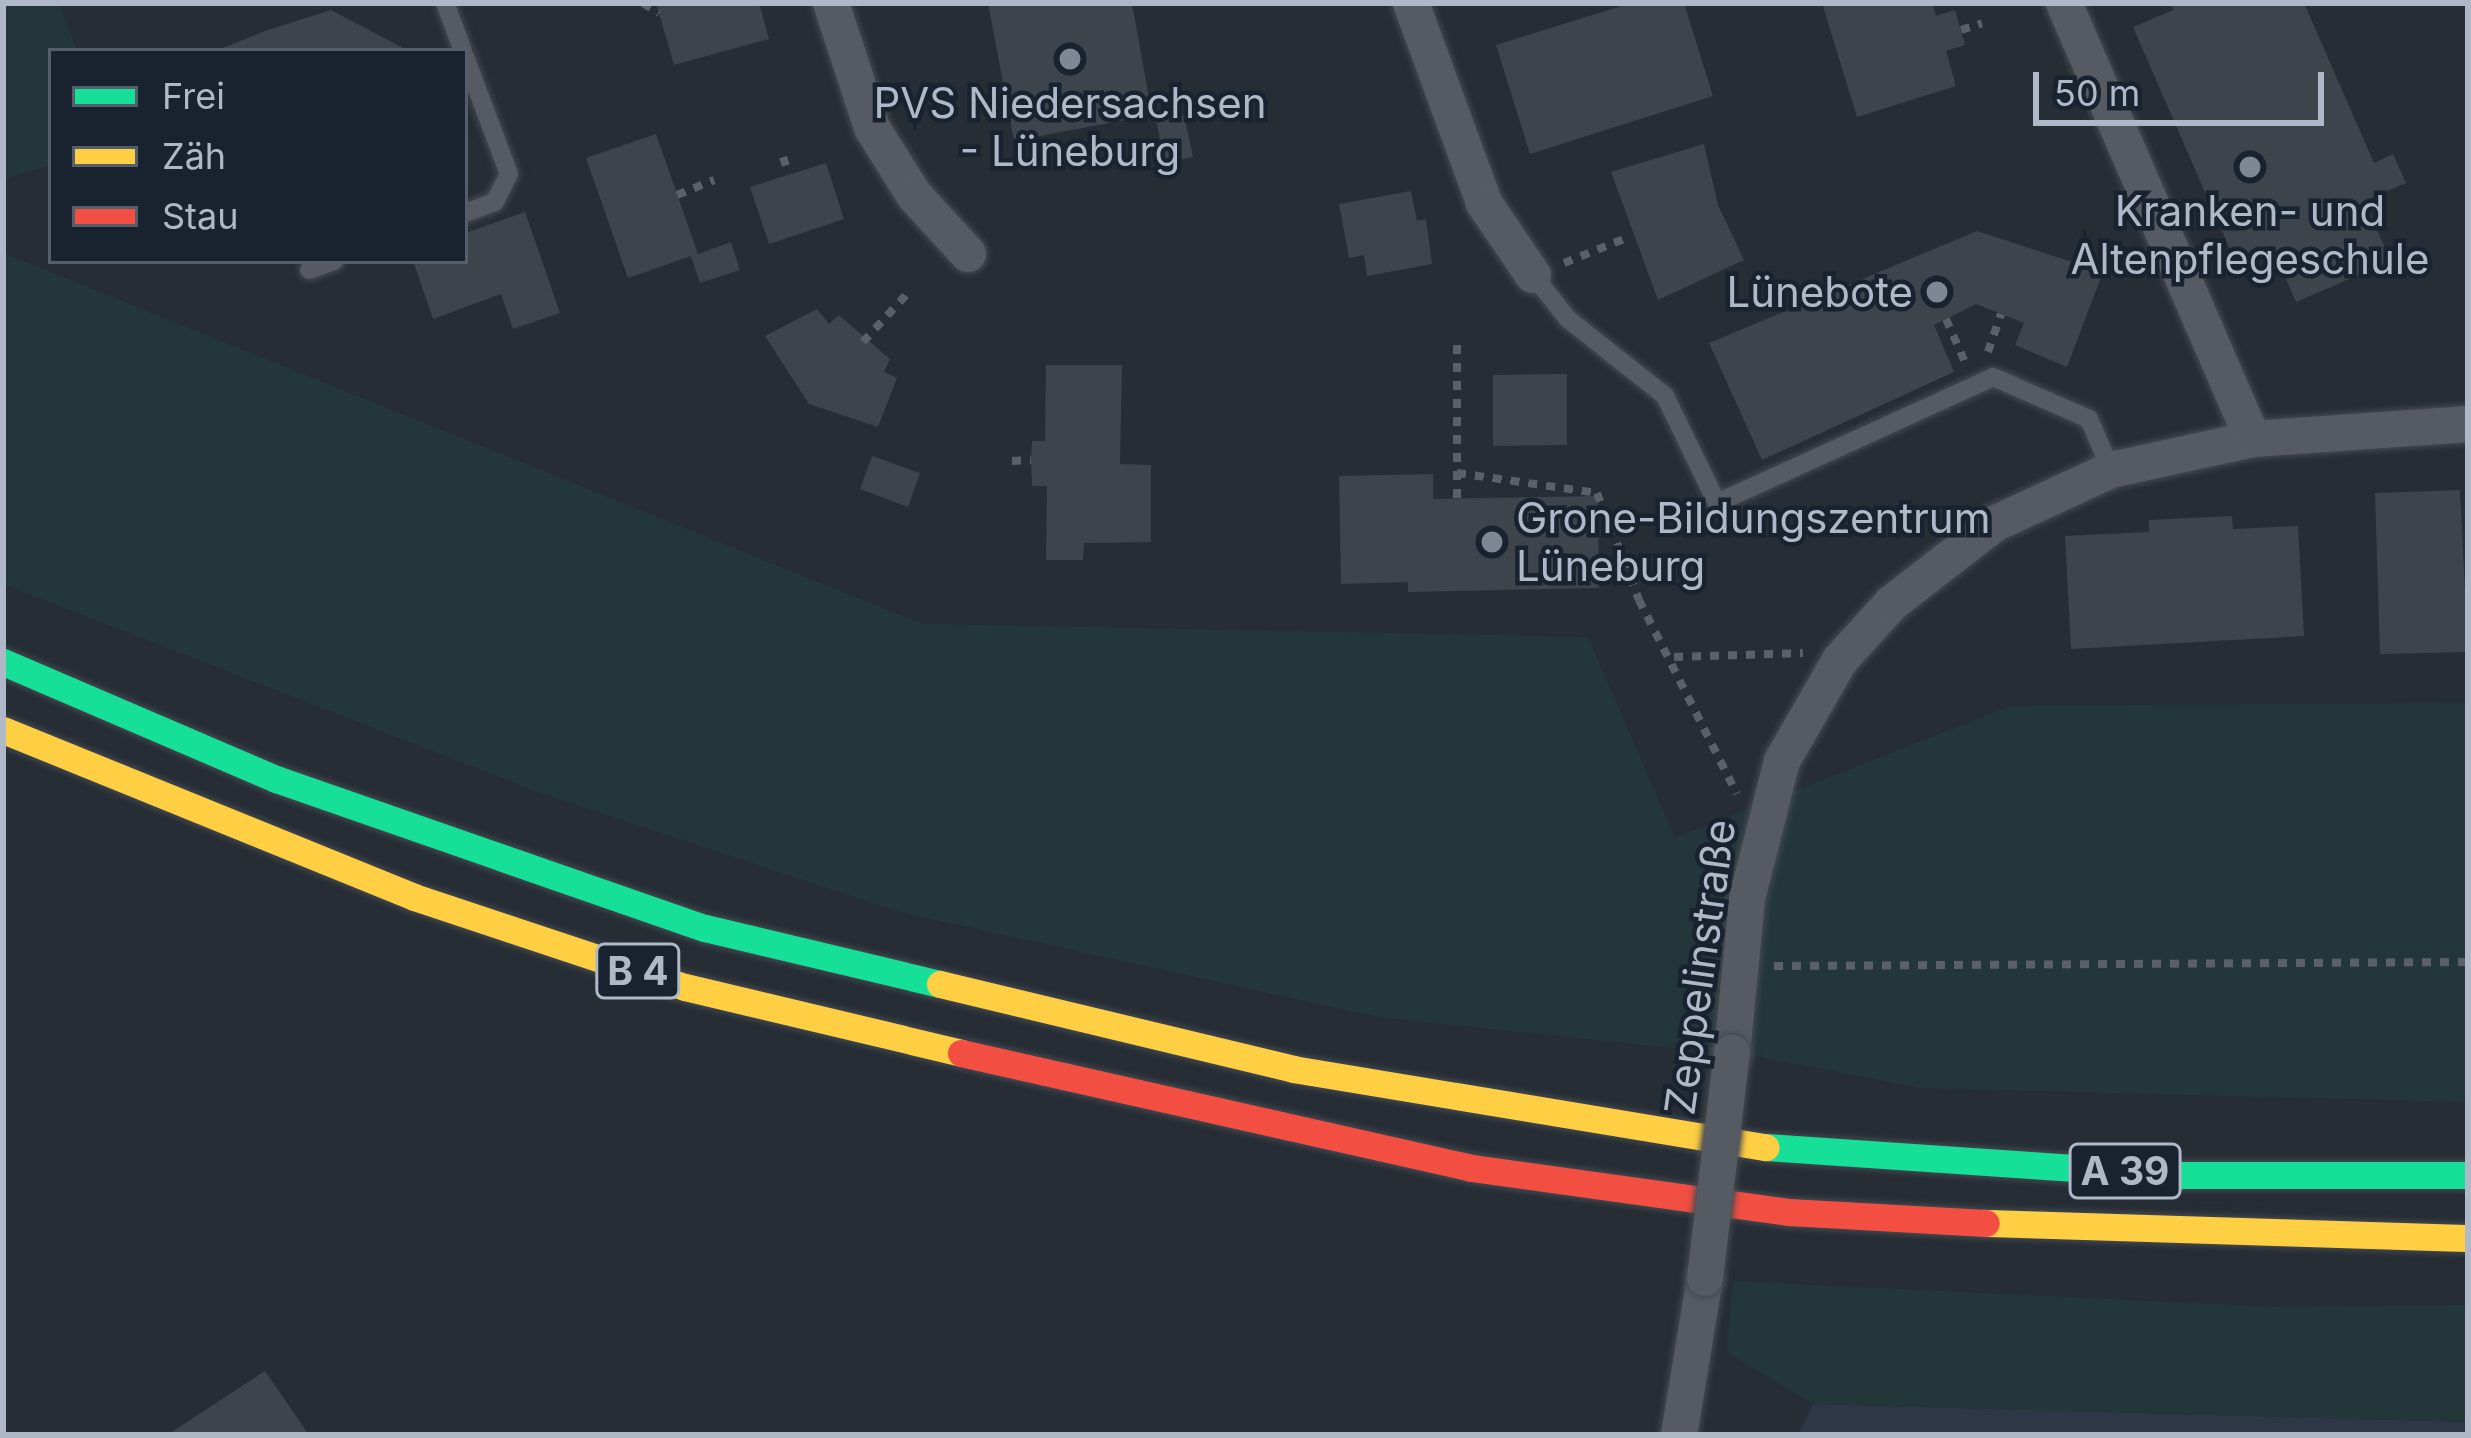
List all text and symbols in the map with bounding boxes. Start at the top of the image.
marker: PVS Niedersachsen - Lüneburg [1057,46,1083,72]
legend [48,48,468,264]
scale bar [2039,48,2330,122]
text: 50 m [2054,71,2140,115]
text: Frei [162,74,225,118]
place label: PVS Niedersachsen - Lüneburg [874,78,1266,176]
text: Zäh [162,134,226,178]
marker: Kranken- und Altenpflegeschule [2237,154,2263,180]
place label: Kranken- und Altenpflegeschule [2070,186,2430,284]
text: Stau [162,194,239,238]
place label: Lünebote [1726,267,1913,317]
marker: Lünebote [1924,279,1950,305]
place label: Grone-Bildungszentrum Lüneburg [1516,493,1990,592]
marker: Grone-Bildungszentrum Lüneburg [1479,529,1505,555]
street label: Zeppelinstraße [1654,816,1746,1118]
road number: B 4 [593,938,683,1004]
road number: A 39 [2068,1138,2182,1204]

